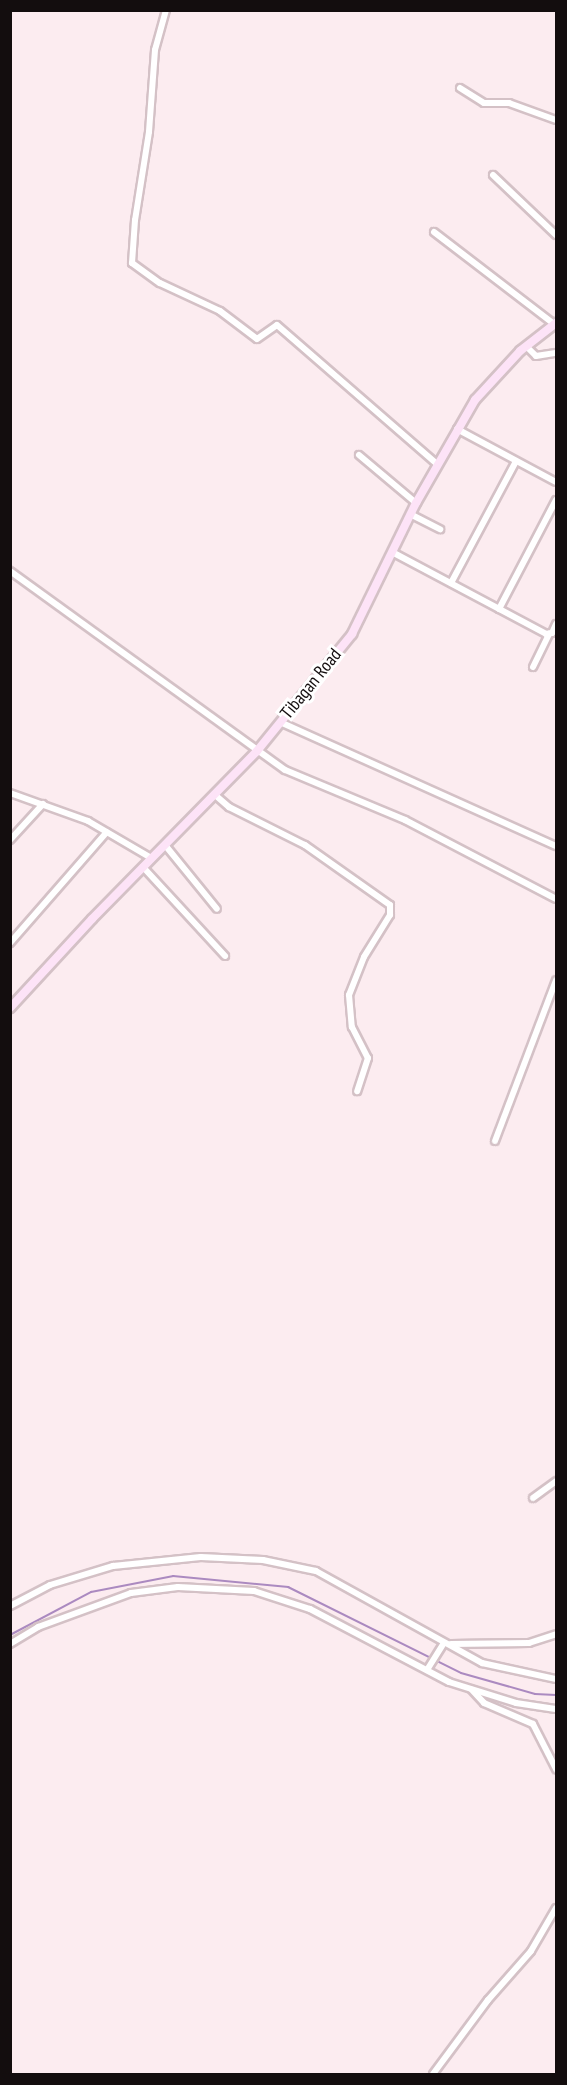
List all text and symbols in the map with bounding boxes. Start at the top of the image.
street label: Tibagan Road [276,644,346,724]

